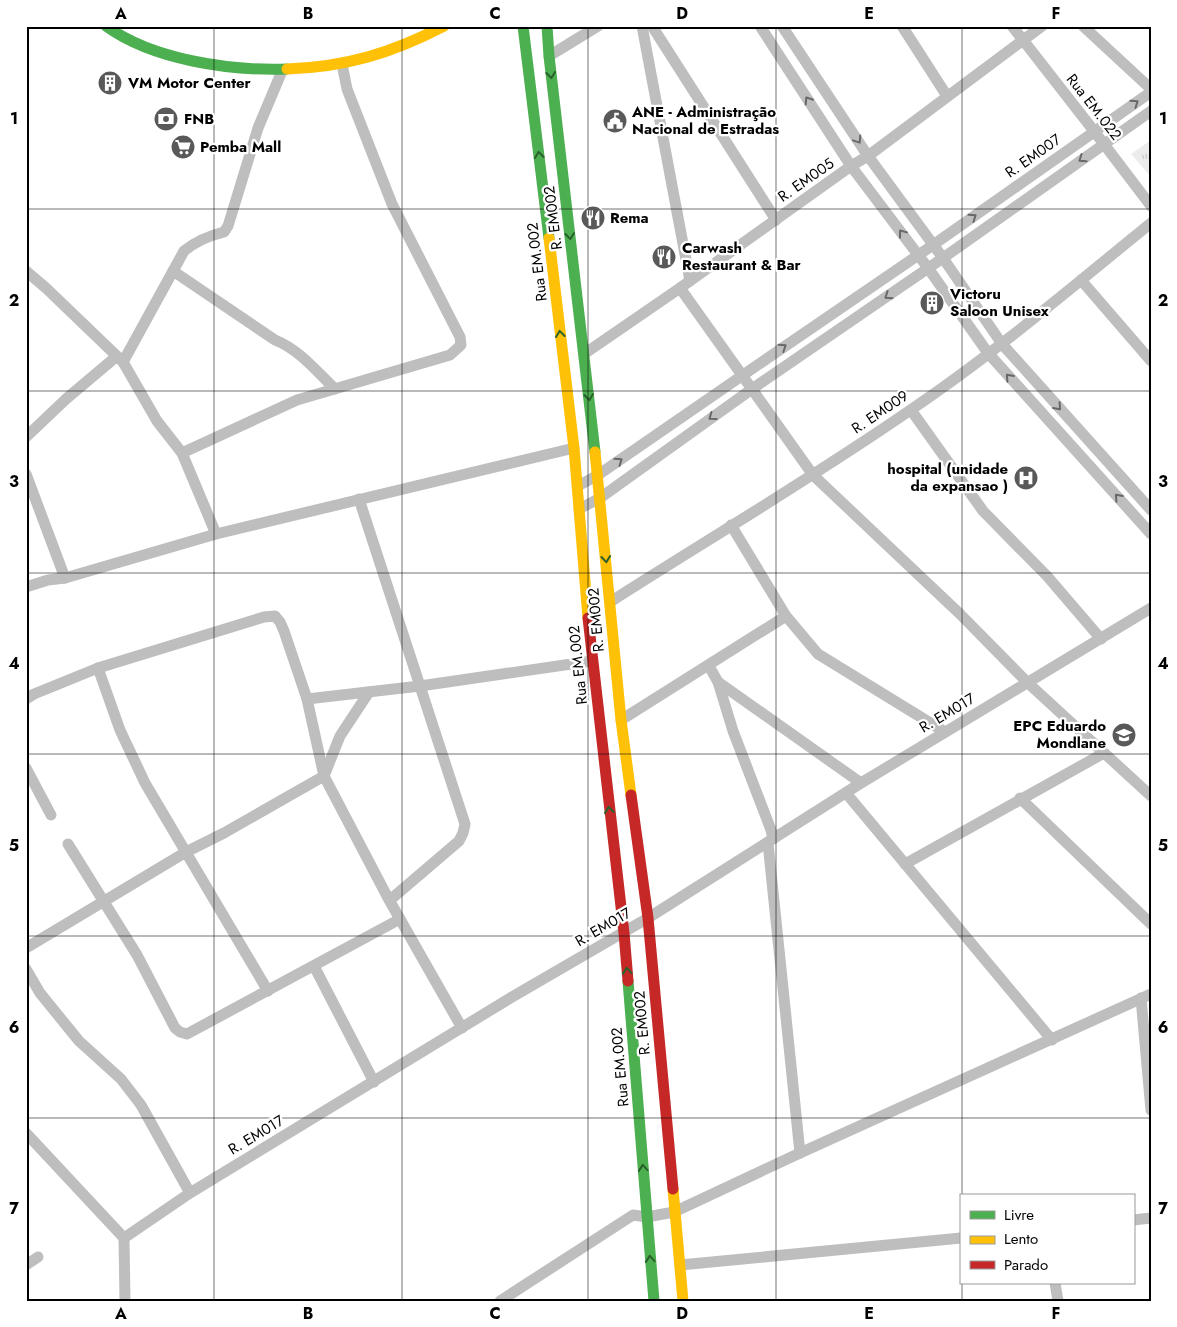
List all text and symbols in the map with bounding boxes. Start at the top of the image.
text: A [114,2,127,25]
text: B [303,2,313,25]
text: C [489,2,501,25]
text: D [676,2,688,25]
text: E [864,2,874,25]
text: F [1052,2,1060,25]
street label: Rua EM.022 [1061,69,1127,145]
building icon: VM Motor Center [97,70,123,96]
one-way arrow [545,71,556,79]
place label: VM Motor Center [127,72,251,94]
one-way arrow [805,96,814,106]
one-way arrow [1129,100,1138,109]
place label: ANE - Administração Nacional de Estradas [631,101,779,140]
bank icon: FNB [153,106,179,132]
text: 1 [10,107,18,130]
text: 1 [1159,107,1167,130]
place label: FNB [184,108,214,130]
public building icon: ANE - Administração Nacional de Estradas [602,108,628,134]
street label: R. EM007 [1001,129,1065,183]
supermarket icon: Pemba Mall [170,134,196,160]
one-way arrow [851,134,861,143]
place label: Pemba Mall [200,136,281,158]
one-way arrow [534,151,545,159]
street label: R. EM005 [773,153,839,207]
one-way arrow [1079,153,1088,162]
street label: R. EM002 [538,185,568,251]
restaurant icon: Rema [580,205,606,231]
place label: Rema [610,207,649,229]
one-way arrow [967,214,977,223]
street label: Rua EM.002 [521,221,553,303]
one-way arrow [899,230,907,239]
one-way arrow [564,232,575,240]
place label: Carwash Restaurant & Bar [682,237,802,276]
restaurant icon: Carwash Restaurant & Bar [651,244,677,270]
place label: Victoru Saloon Unisex [949,283,1049,322]
text: 2 [9,289,19,312]
text: 2 [1158,289,1168,312]
one-way arrow [884,290,894,299]
building icon: Victoru Saloon Unisex [919,290,945,316]
one-way arrow [556,329,566,338]
one-way arrow [777,344,786,353]
one-way arrow [1006,373,1015,382]
street label: R. EM009 [847,385,913,439]
one-way arrow [583,394,594,402]
one-way arrow [1052,401,1061,410]
one-way arrow [708,411,718,420]
one-way arrow [613,458,623,467]
place label: hospital (unidade da expansao ) [887,458,1008,497]
hospital icon: hospital (unidade da expansao ) [1013,465,1039,491]
text: 3 [9,470,19,493]
text: 3 [1158,470,1168,493]
one-way arrow [1115,494,1124,503]
one-way arrow [600,555,611,563]
street label: R. EM002 [582,587,610,653]
street label: Rua EM.002 [563,624,593,706]
text: 4 [8,652,20,675]
text: 4 [1157,652,1169,675]
street label: R. EM017 [915,688,979,738]
place label: EPC Eduardo Mondlane [1013,715,1106,754]
school or university icon: EPC Eduardo Mondlane [1111,722,1137,748]
one-way arrow [604,806,615,814]
text: 5 [9,834,19,857]
text: 5 [1158,834,1168,857]
street label: R. EM017 [571,902,635,952]
one-way arrow [622,967,633,975]
street label: R. EM002 [628,990,656,1056]
text: 6 [9,1016,19,1039]
text: 6 [1158,1016,1168,1039]
street label: Rua EM.002 [606,1026,634,1108]
street label: R. EM017 [224,1110,288,1160]
one-way arrow [638,1164,649,1172]
legend [960,1194,1134,1284]
text: 7 [9,1197,19,1220]
text: 7 [1158,1197,1168,1220]
text: Livre [1004,1204,1034,1226]
text: Lento [1004,1228,1038,1250]
text: Parado [1004,1254,1048,1276]
one-way arrow [645,1255,656,1263]
text: A [114,1302,127,1325]
text: B [303,1302,313,1325]
text: C [489,1302,501,1325]
text: D [676,1302,688,1325]
text: E [864,1302,874,1325]
text: F [1052,1302,1060,1325]

